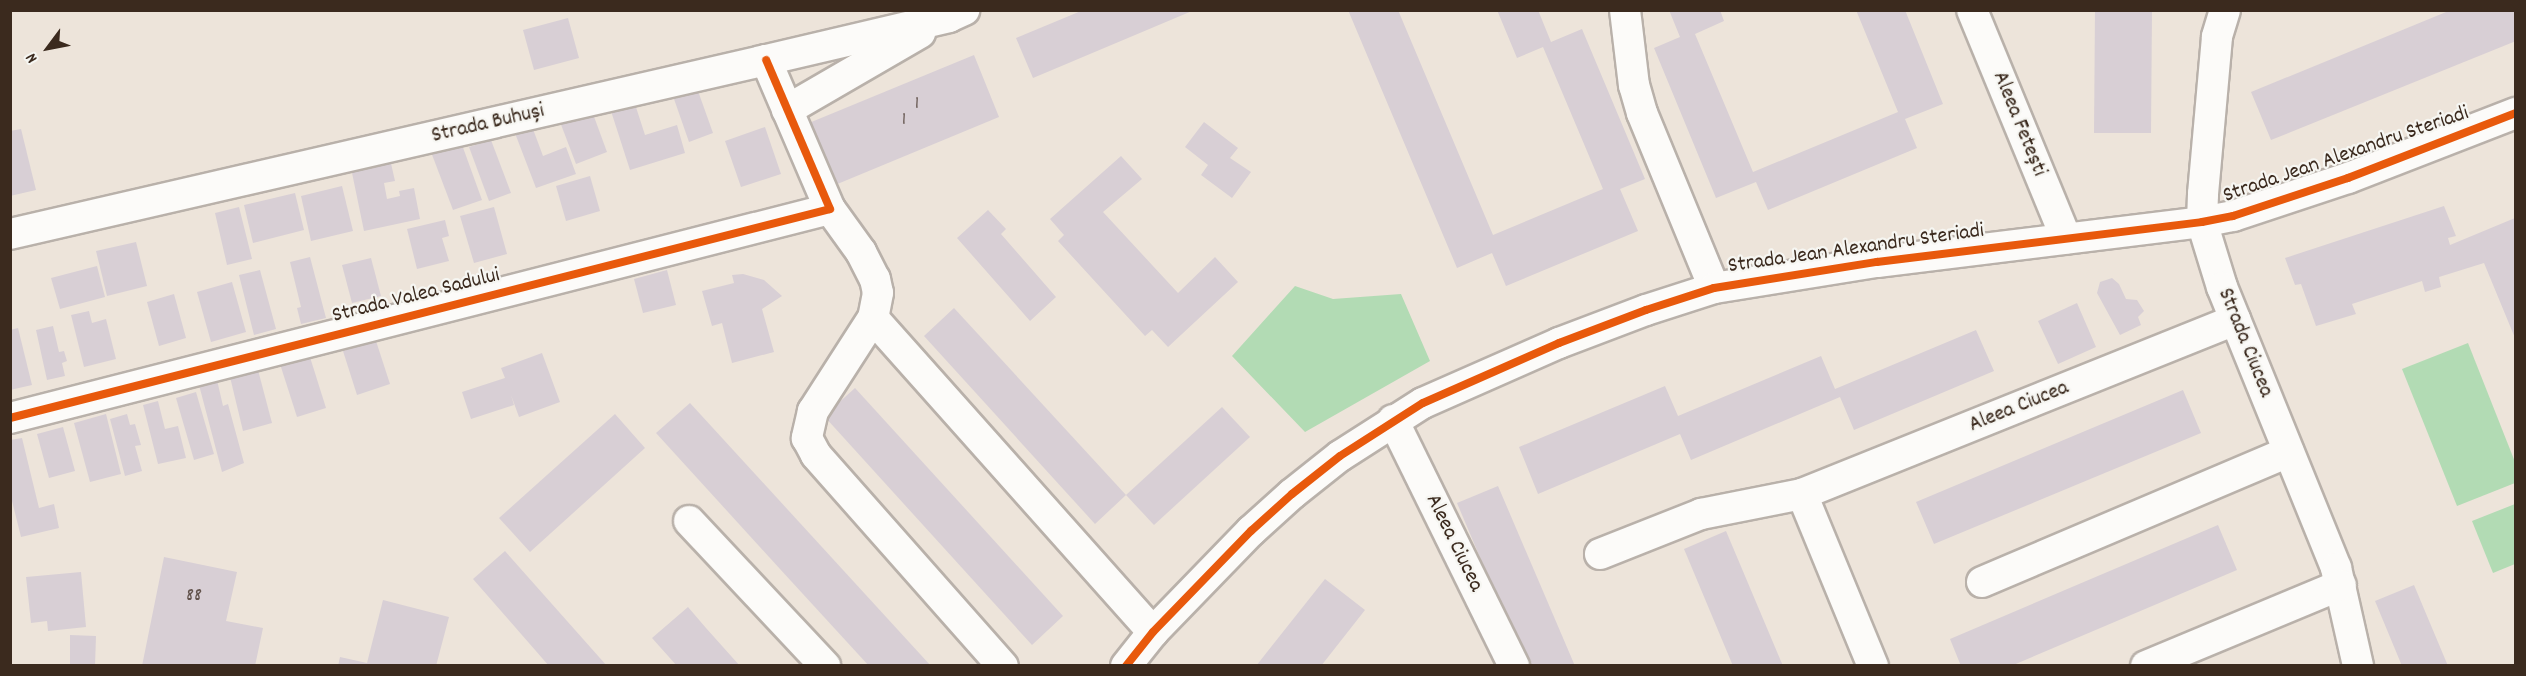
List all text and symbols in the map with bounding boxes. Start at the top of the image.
north arrow [18,18,78,78]
text: N [20,48,44,67]
street label: Aleea Fetești [1986,68,2052,180]
house number: 1 [915,92,919,116]
street label: Strada Buhuși [429,98,547,150]
street label: Strada Jean Alexandru Steriadi [2220,101,2472,209]
house number: 1 [902,108,906,132]
street label: Strada Jean Alexandru Steriadi [1726,218,1986,280]
street label: Strada Valea Sadului [330,262,502,330]
street label: Strada Ciucea [2211,285,2279,401]
street label: Aleea Ciucea [1965,375,2073,439]
street label: Aleea Ciucea [1419,490,1489,596]
house number: 88 [186,584,202,608]

